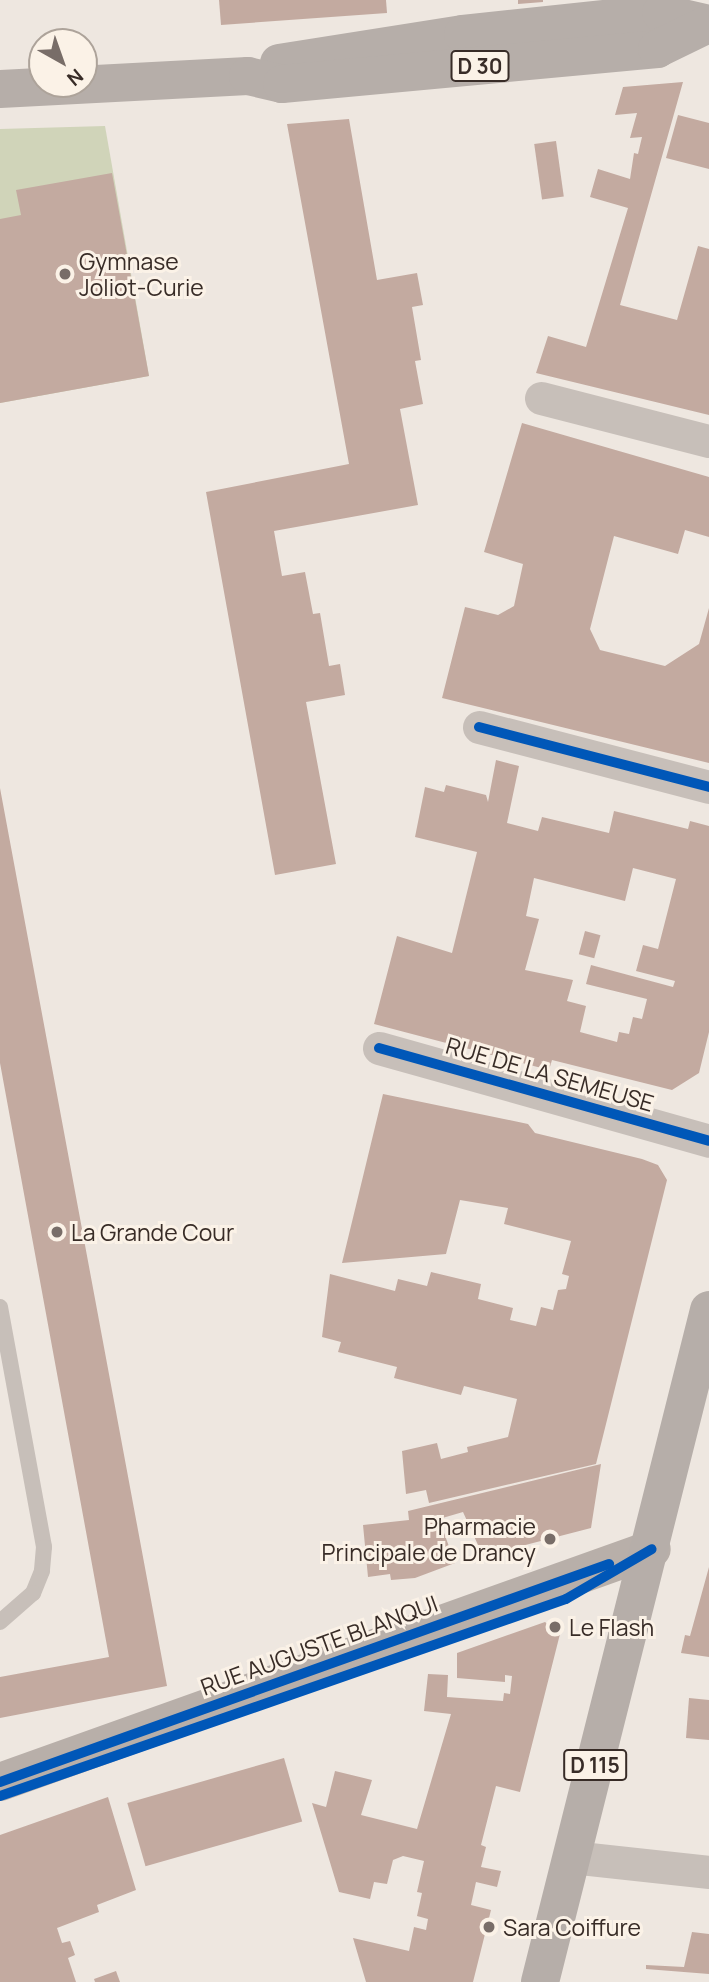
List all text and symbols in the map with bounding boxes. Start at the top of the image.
north arrow [28,28,98,98]
road number: D 30 [450,48,510,84]
text: N [62,63,89,92]
place label: Gymnase Joliot-Curie [79,247,204,301]
marker: Gymnase Joliot-Curie [57,266,73,282]
street label: RUE DE LA SEMEUSE [443,1031,657,1117]
place label: La Grande Cour [71,1218,234,1246]
marker: La Grande Cour [49,1224,65,1240]
place label: Pharmacie Principale de Drancy [322,1512,536,1566]
marker: Pharmacie Principale de Drancy [542,1531,558,1547]
street label: RUE AUGUSTE BLANQUI [197,1589,441,1701]
place label: Le Flash [569,1613,654,1641]
marker: Le Flash [547,1619,563,1635]
road number: D 115 [562,1748,628,1782]
place label: Sara Coiffure [503,1913,641,1941]
marker: Sara Coiffure [481,1919,497,1935]

